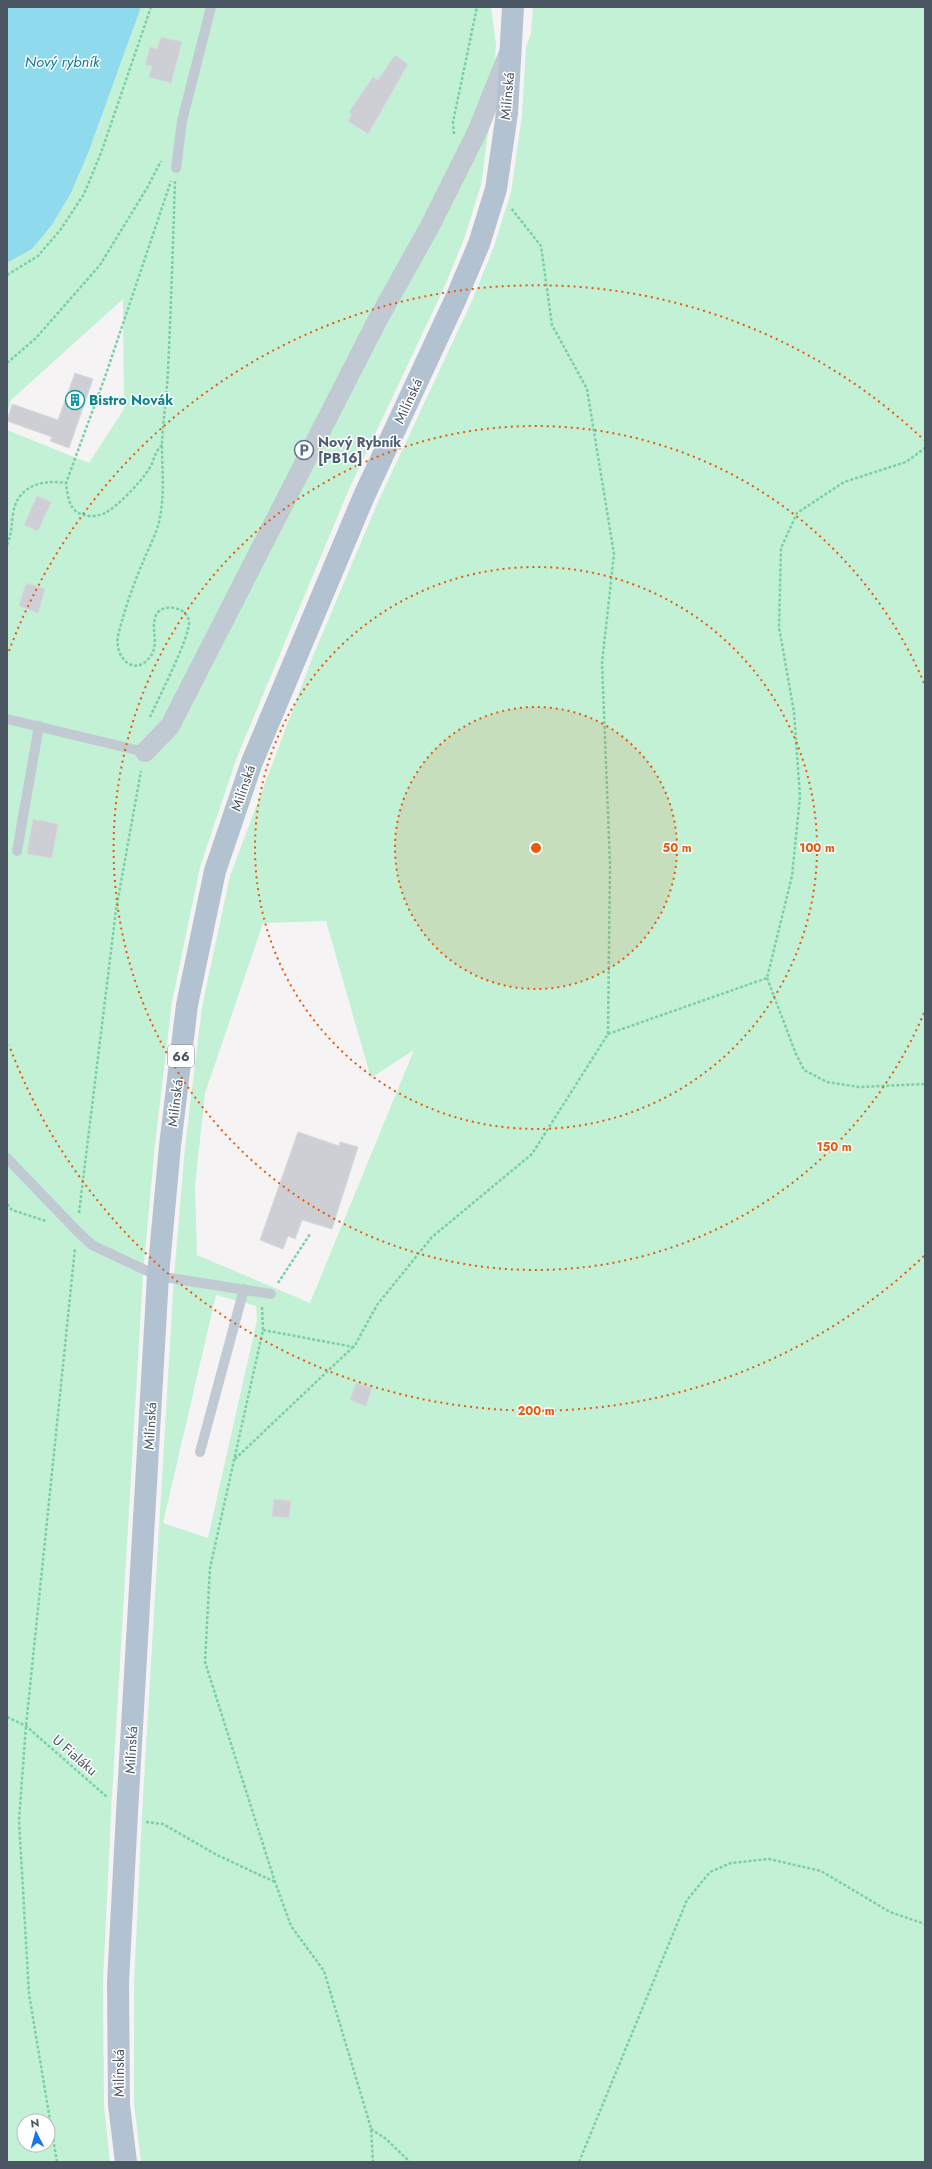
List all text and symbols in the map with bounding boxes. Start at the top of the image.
water label: Nový rybník [25,51,100,73]
street label: Milínská [495,71,519,121]
street label: Milínská [389,375,427,427]
building icon: Bistro Novák [64,389,86,411]
place label: Bistro Novák [89,390,173,410]
place label: Nový Rybník [PB16] [318,432,401,468]
parking icon: Nový Rybník [PB16] [293,439,315,461]
street label: Milínská [226,762,260,814]
text: 50 m [662,839,692,857]
text: 100 m [799,839,835,857]
centre of rings [529,841,543,855]
road number: 66 [168,1045,194,1067]
street label: Milínská [162,1078,188,1128]
text: 150 m [816,1138,852,1156]
street label: Milínská [139,1402,161,1450]
text: 200 m [517,1402,555,1420]
street label: Milínská [120,1726,142,1774]
street label: U Fialáku [48,1730,102,1780]
street label: Milínská [109,2049,129,2097]
north arrow [16,2113,56,2153]
text: N [30,2115,40,2131]

